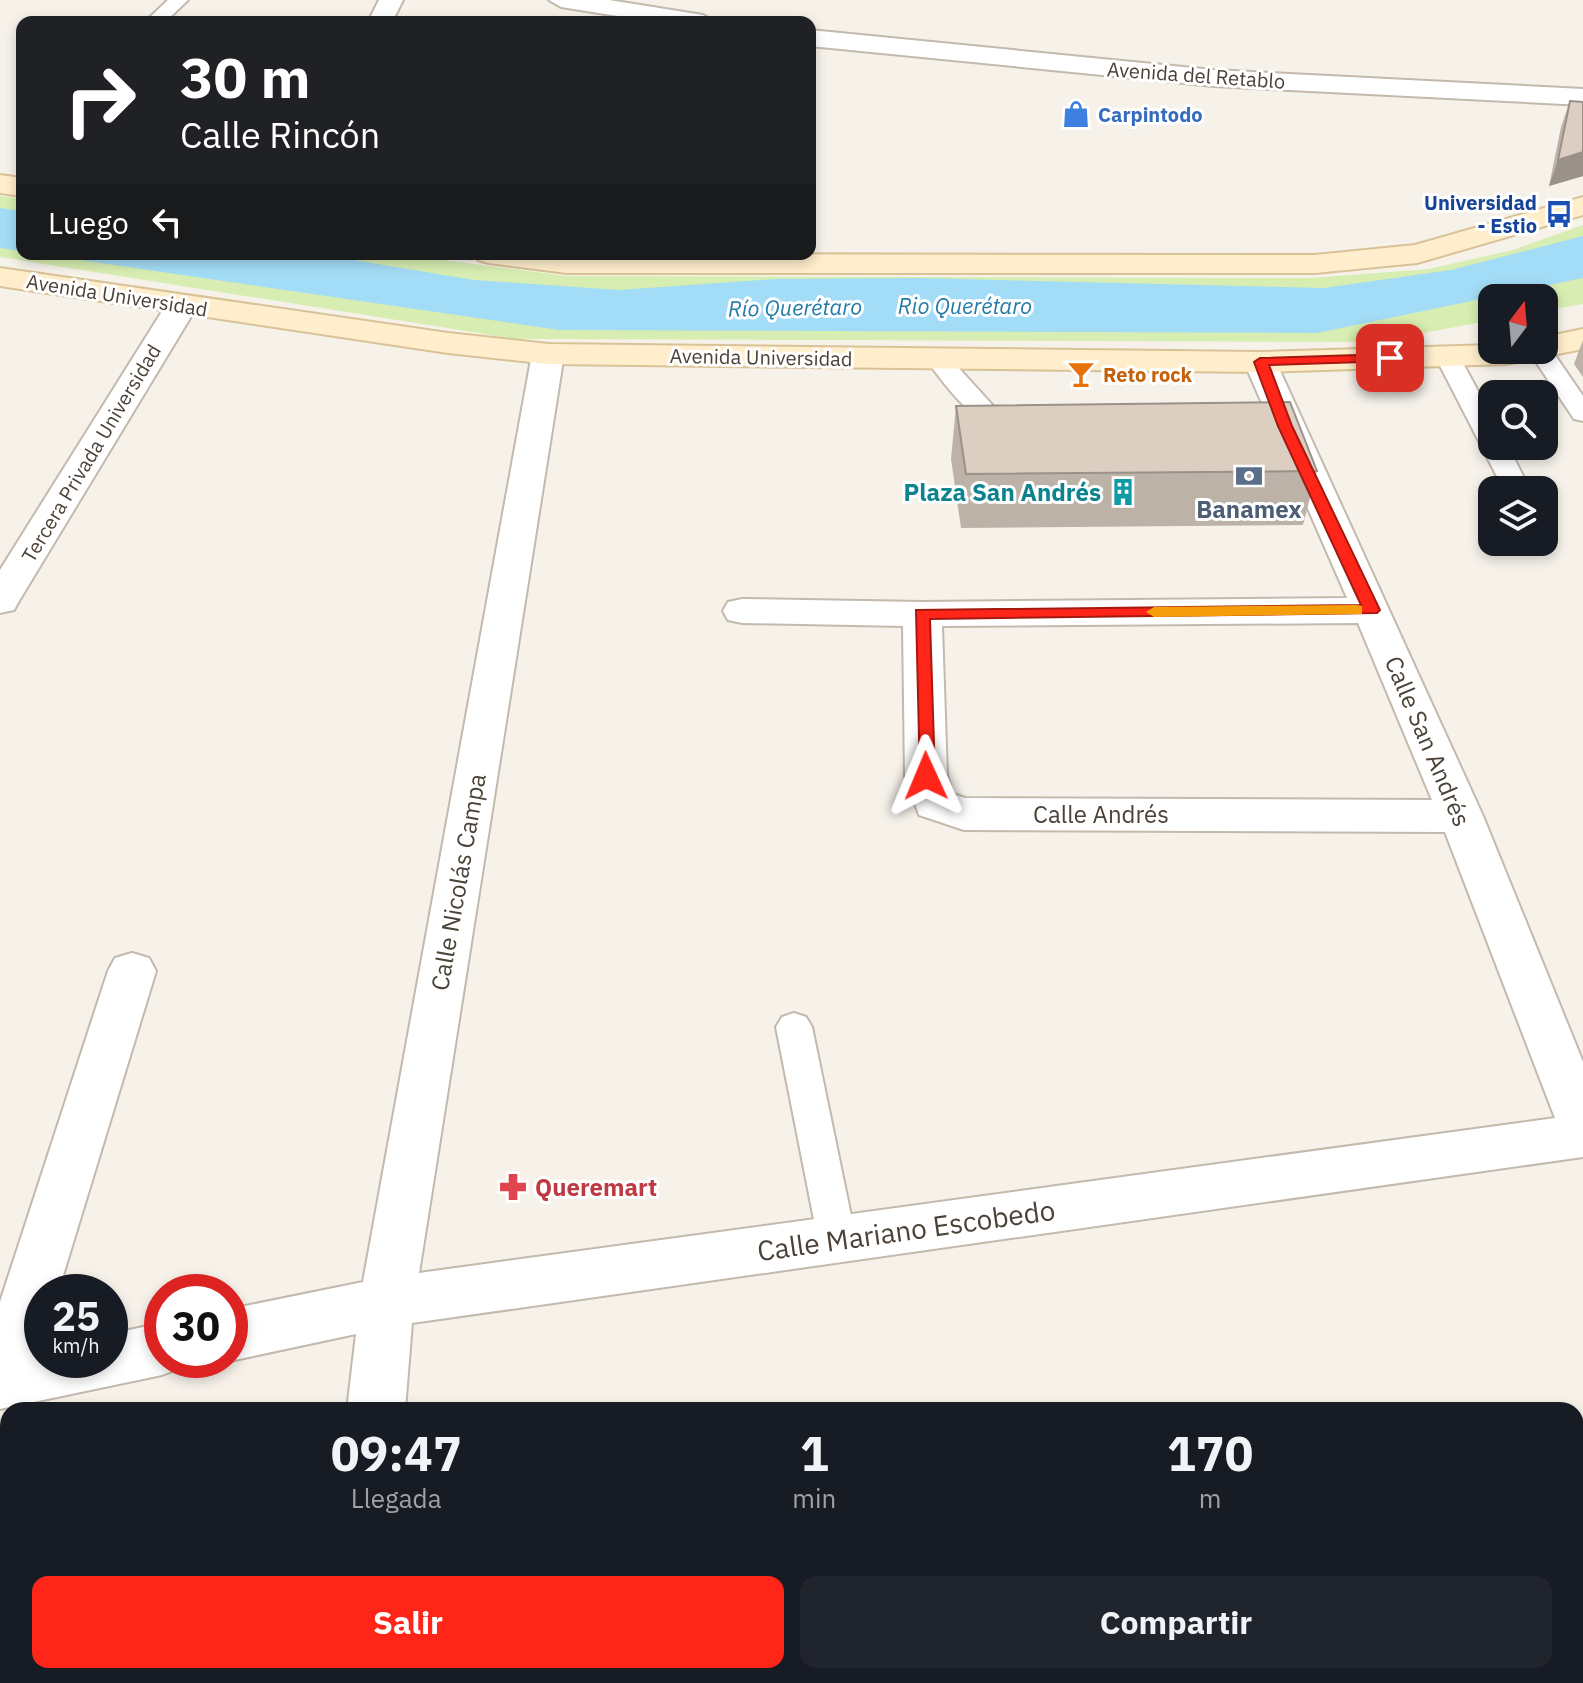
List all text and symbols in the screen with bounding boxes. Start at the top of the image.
text: 30 m [180,41,310,113]
icon: right [48,48,152,152]
street label: Avenida del Retablo [1106,55,1286,95]
shop icon: Carpintodo [1061,99,1091,129]
place label: Carpintodo [1098,101,1203,128]
text: Calle Rincón [180,111,380,158]
place label: Universidad - Estio [1424,189,1537,239]
bus stop icon: Universidad - Estio [1544,199,1574,229]
icon: left [145,200,189,244]
text: Luego [48,203,129,242]
street label: Avenida Universidad [25,267,209,323]
north arrow [1478,284,1558,364]
map controls [1478,284,1558,556]
water label: Río Querétaro [728,291,862,323]
water label: Rio Querétaro [898,291,1032,320]
pin [1356,324,1424,392]
icon: arrive [1368,336,1412,380]
street label: Tercera Privada Universidad [15,339,167,567]
street label: Avenida Universidad [669,342,853,372]
bar icon: Reto rock [1066,359,1096,389]
place label: Reto rock [1103,361,1193,388]
button: search [1478,380,1558,460]
bank icon: Banamex [1234,461,1264,491]
place label: Plaza San Andrés [903,476,1101,508]
button: layers [1478,476,1558,556]
building icon: Plaza San Andrés [1108,477,1138,507]
place label: Banamex [1196,493,1302,525]
street label: Calle San Andrés [1378,651,1478,831]
position arrow [884,734,968,818]
street label: Calle Nicolás Campa [423,771,493,993]
street label: Calle Andrés [1033,798,1169,830]
place label: Queremart [535,1171,657,1203]
pharmacy icon: Queremart [498,1172,528,1202]
street label: Calle Mariano Escobedo [755,1191,1057,1269]
speed limit sign: 30 [144,1274,248,1378]
text: 25 [52,1290,100,1342]
text: km/h [52,1332,100,1359]
text: 09:47 [331,1422,462,1484]
text: 1 [800,1422,829,1484]
text: 170 [1167,1422,1253,1484]
text: Llegada [351,1481,442,1515]
text: min [792,1481,836,1515]
text: m [1199,1481,1221,1515]
button: Salir [32,1576,784,1668]
button: Compartir [800,1576,1552,1668]

